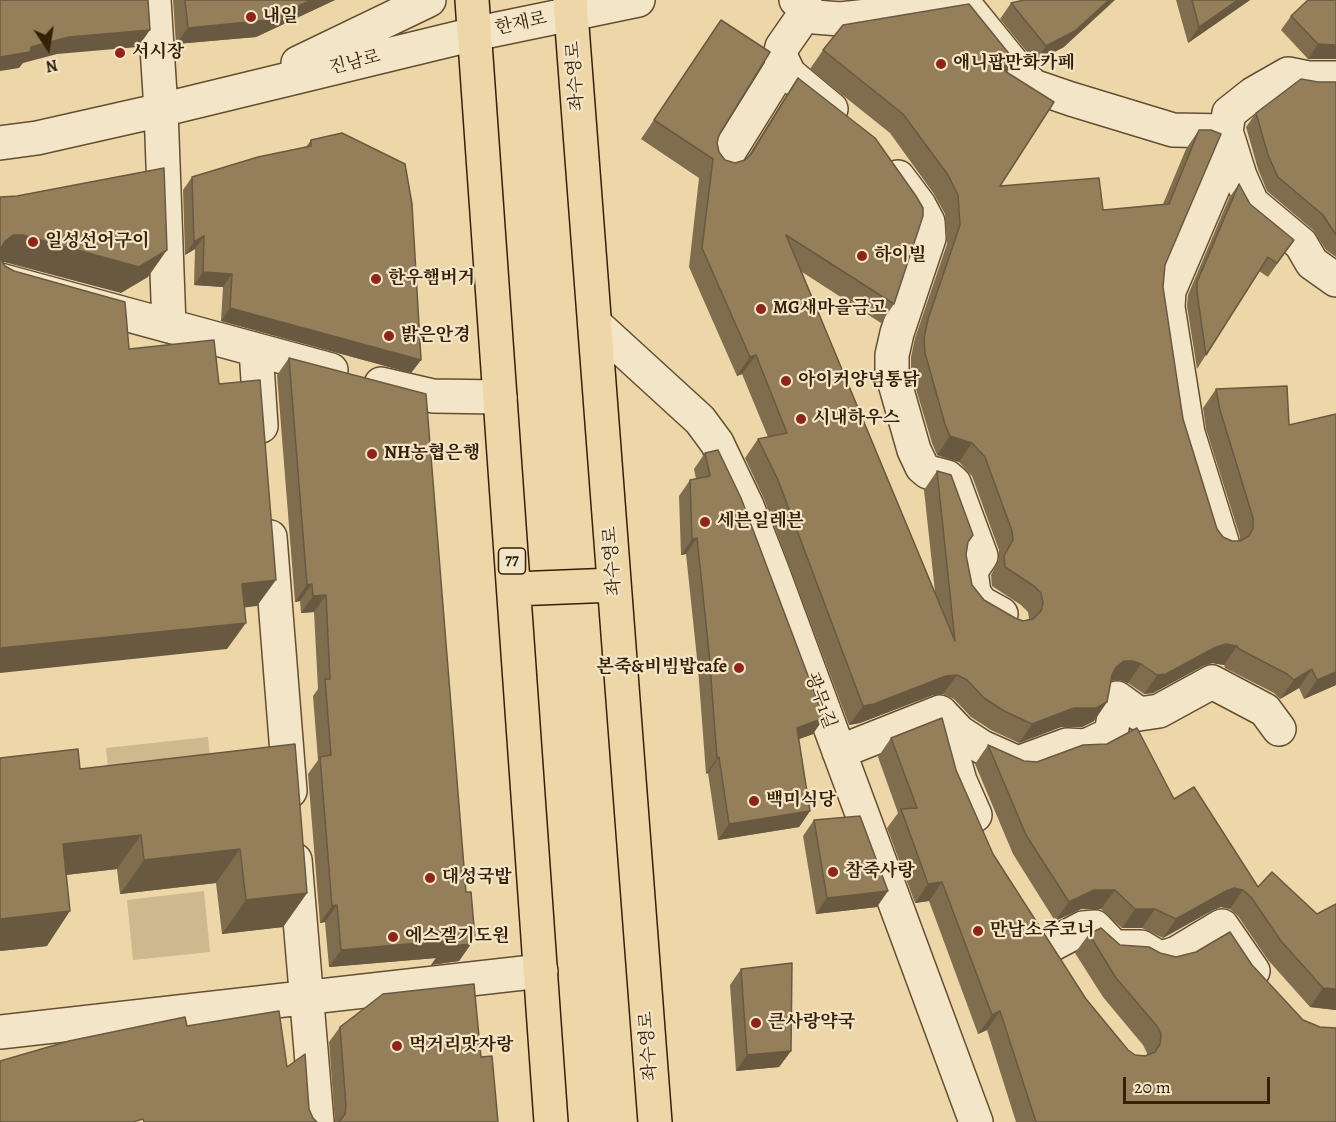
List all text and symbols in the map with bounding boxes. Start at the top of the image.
place label: 내일 [263,6,298,28]
street label: 한재로 [493,8,549,40]
marker: 내일 [244,10,258,24]
north arrow [18,18,78,78]
street label: 좌수영로 [563,41,589,111]
place label: 서시장 [132,42,184,64]
marker: 서시장 [113,46,127,60]
street label: 진남로 [327,46,383,80]
place label: 애니팝만화카페 [953,53,1075,75]
text: N [44,54,60,78]
marker: 애니팝만화카페 [934,57,948,71]
place label: 일성선어구이 [45,231,149,253]
marker: 일성선어구이 [26,235,40,249]
place label: 하이빌 [874,245,926,267]
marker: 하이빌 [855,249,869,263]
place label: 한우햄버거 [388,268,475,290]
marker: 한우햄버거 [369,272,383,286]
place label: MG새마을금고 [773,298,887,320]
marker: MG새마을금고 [754,302,768,316]
place label: 밝은안경 [401,325,471,347]
marker: 밝은안경 [382,329,396,343]
place label: 아이커양념통닭 [798,370,920,392]
marker: 아이커양념통닭 [779,374,793,388]
place label: 시내하우스 [813,408,900,430]
marker: 시내하우스 [794,412,808,426]
place label: NH농협은행 [384,443,480,465]
marker: NH농협은행 [365,447,379,461]
place label: 세븐일레븐 [717,511,804,533]
marker: 세븐일레븐 [698,515,712,529]
street label: 좌수영로 [600,526,626,596]
road number: 77 [498,548,526,574]
place label: 본죽&비빔밥cafe [597,657,727,679]
marker: 본죽&비빔밥cafe [732,661,746,675]
street label: 광무1길 [800,670,840,732]
place label: 백미식당 [766,790,836,812]
marker: 백미식당 [747,794,761,808]
place label: 참죽사랑 [845,861,915,883]
marker: 참죽사랑 [826,865,840,879]
place label: 대성국밥 [442,867,512,889]
marker: 대성국밥 [423,871,437,885]
place label: 만남소주코너 [990,920,1094,942]
marker: 만남소주코너 [971,924,985,938]
place label: 에스겔기도원 [405,926,509,948]
marker: 에스겔기도원 [386,930,400,944]
street label: 좌수영로 [636,1011,662,1081]
place label: 큰사랑약국 [768,1012,855,1034]
marker: 큰사랑약국 [749,1016,763,1030]
place label: 먹거리맛자랑 [409,1035,513,1057]
marker: 먹거리맛자랑 [390,1039,404,1053]
scale bar [1126,1065,1273,1103]
text: 20 m [1134,1075,1171,1099]

